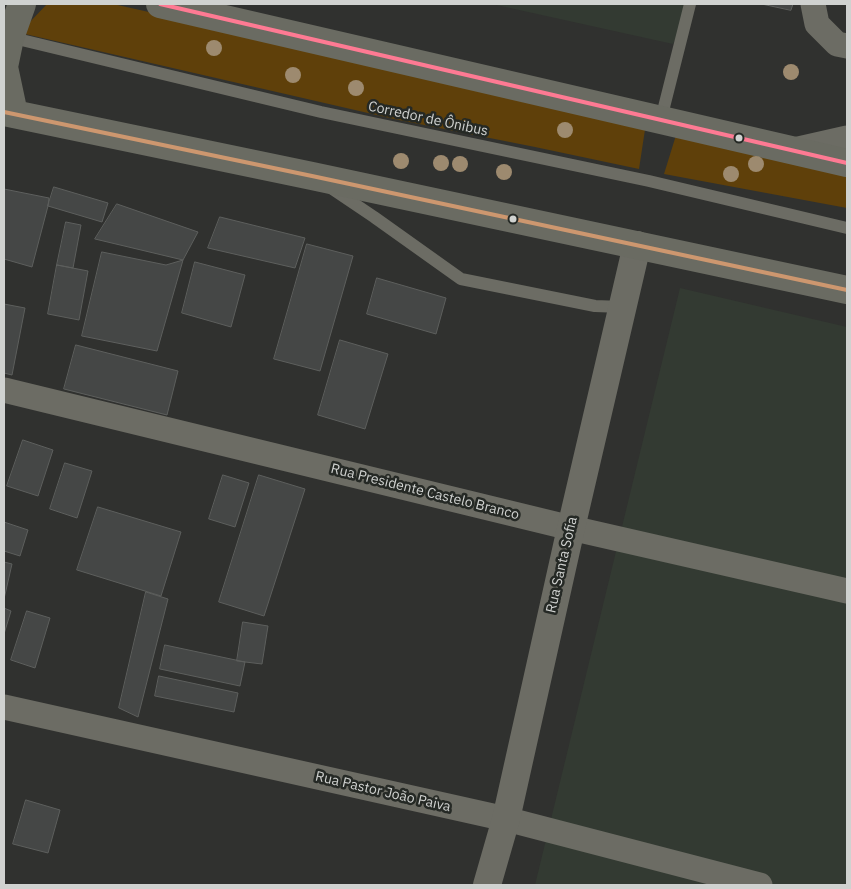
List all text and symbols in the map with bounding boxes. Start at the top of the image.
street label: Corredor de Ônibus [366,98,490,140]
unlabelled marker [734,133,744,143]
unlabelled marker [508,214,518,224]
street label: Rua Presidente Castelo Branco [329,460,521,524]
street label: Rua Santa Sofia [543,515,581,615]
street label: Rua Pastor João Paiva [314,768,452,816]

